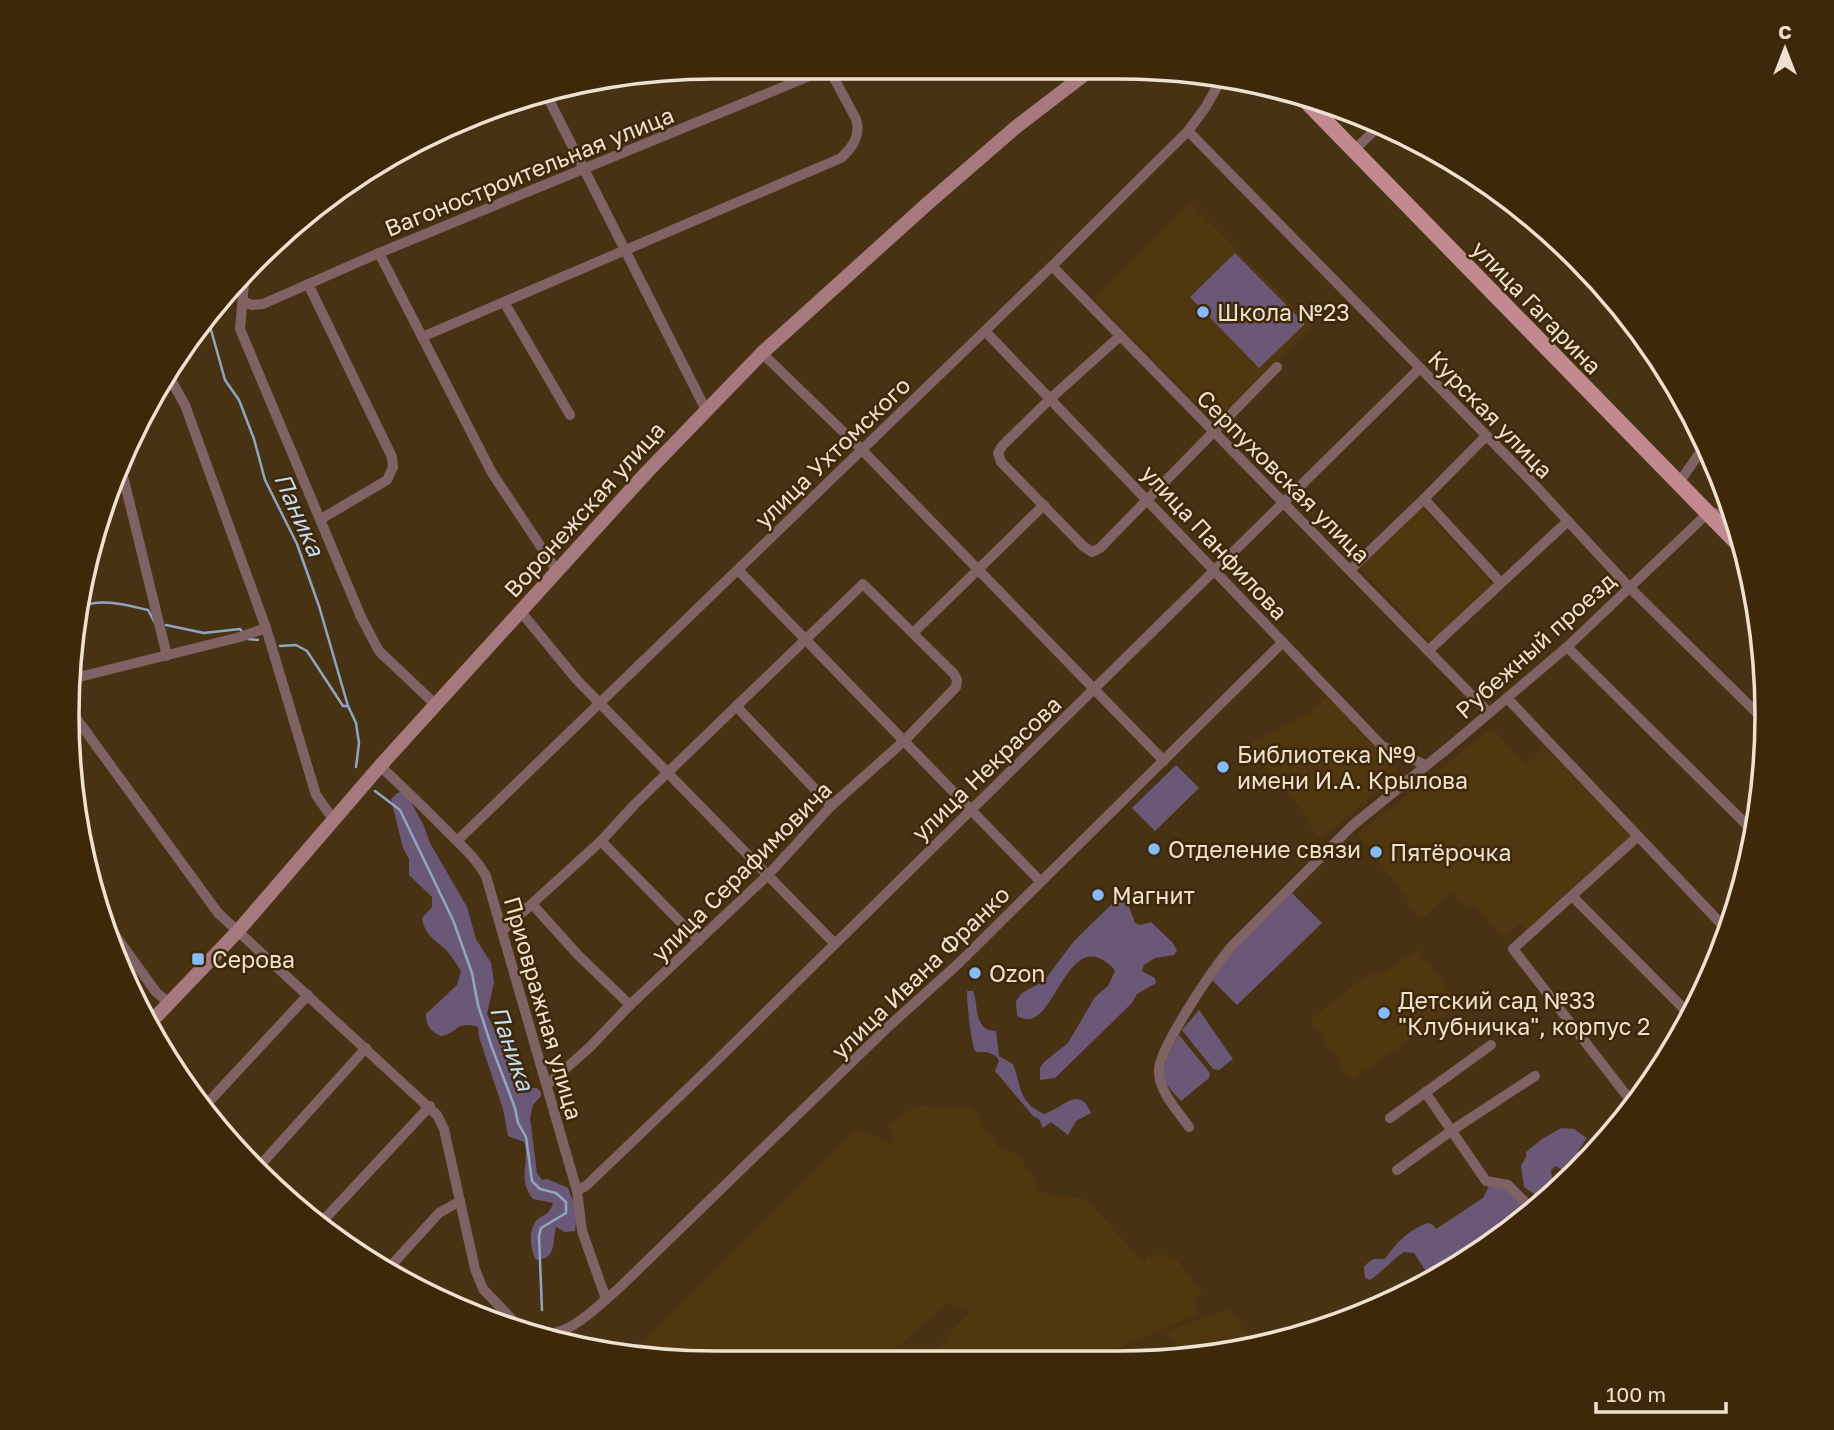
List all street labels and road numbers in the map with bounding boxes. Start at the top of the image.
street label: Вагоностроительная улица [380,100,678,242]
street label: улица Гагарина [1466,234,1608,380]
street label: Курская улица [1423,344,1559,484]
street label: улица Ухтомского [748,371,916,533]
street label: Серпуховская улица [1191,383,1377,569]
street label: Воронежская улица [498,415,670,603]
street label: улица Панфилова [1136,459,1294,625]
street label: Рубежный проезд [1449,566,1621,724]
street label: улица Некрасова [906,690,1066,846]
street label: улица Серафимовича [645,775,837,967]
street label: улица Ивана Франко [825,880,1015,1064]
street label: Приовражная улица [499,893,589,1123]

